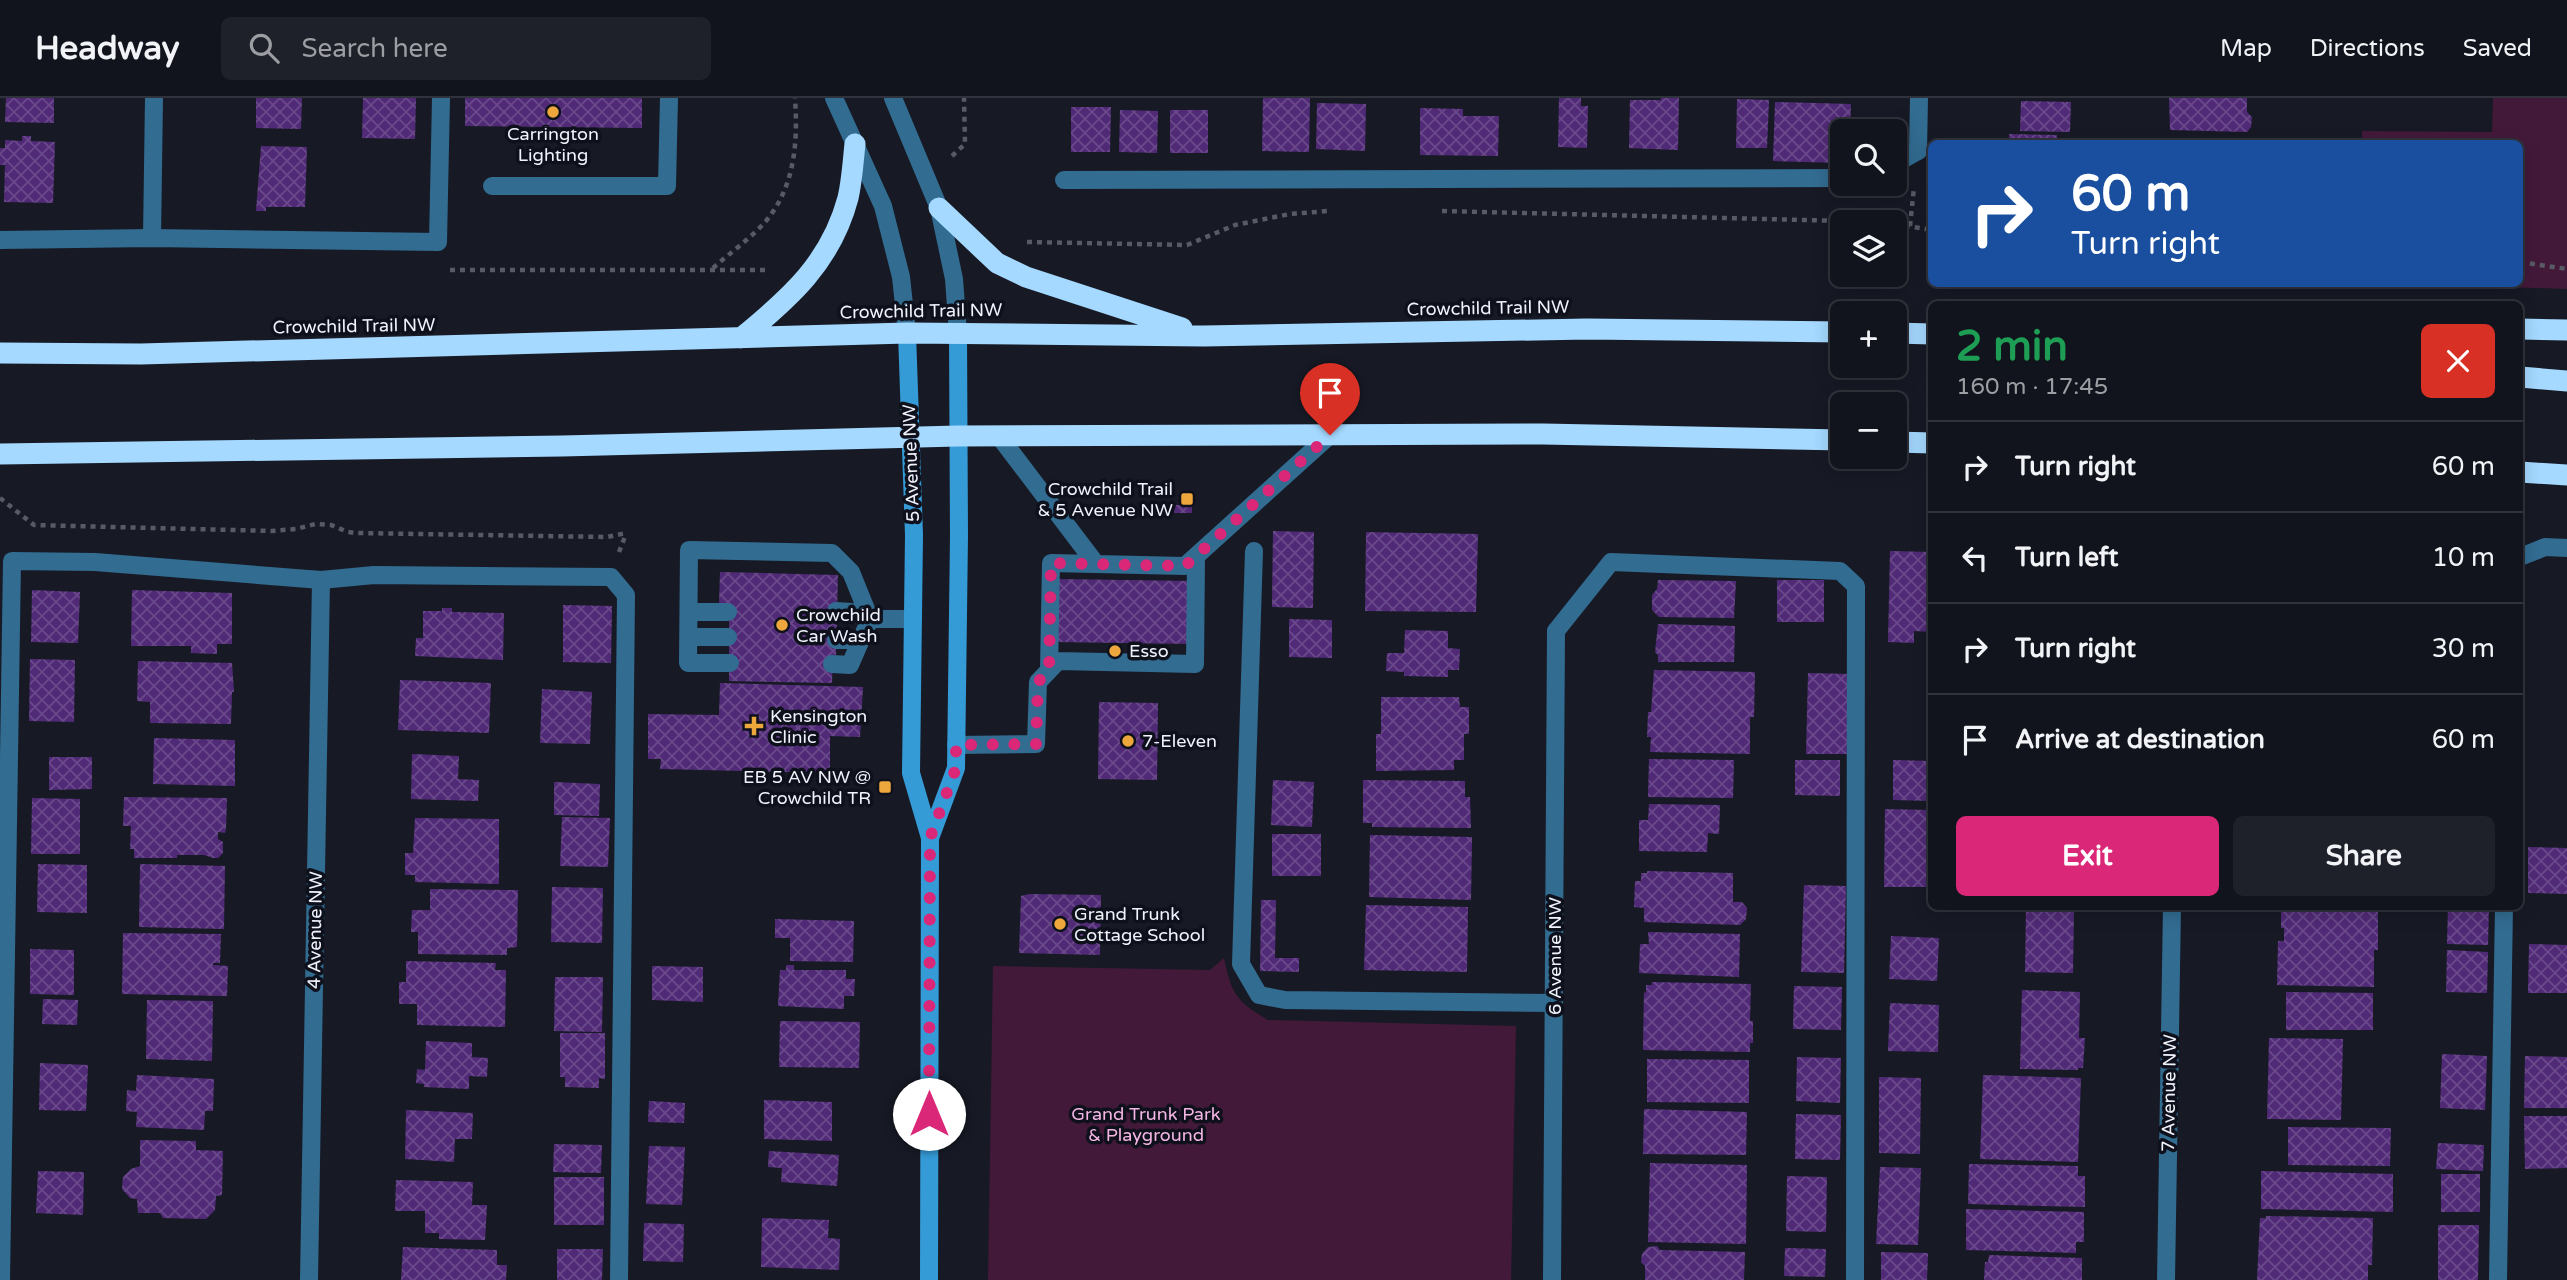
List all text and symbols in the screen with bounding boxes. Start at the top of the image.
search box [221,17,711,80]
text: Headway [35,29,179,68]
icon: search [245,29,283,67]
text: Search here [301,33,448,64]
text: Map [2220,34,2272,63]
text: Directions [2310,34,2425,63]
text: Saved [2463,34,2532,63]
marker: Carrington Lighting [545,104,561,120]
map controls [1830,119,1907,469]
button: search [1830,119,1907,196]
place label: Carrington Lighting [507,123,599,166]
text: 60 m [2071,165,2190,224]
icon: right [1956,168,2047,259]
button: layers [1830,210,1907,287]
text: Turn right [2071,225,2220,263]
street label: Crowchild Trail NW [1406,296,1570,320]
street label: Crowchild Trail NW [839,299,1003,323]
button: + [1830,301,1907,378]
street label: Crowchild Trail NW [272,314,436,338]
text: 2 min [1956,321,2068,372]
button: close [2421,324,2495,398]
pin [1300,363,1360,435]
text: 160 m · 17:45 [1956,373,2108,401]
icon: arrive [1311,374,1349,412]
button: − [1830,392,1907,469]
street label: 5 Avenue NW [898,404,924,522]
icon: right [1956,448,1994,486]
text: Turn right [2015,451,2136,482]
text: 60 m [2432,451,2495,482]
place label: Crowchild Trail & 5 Avenue NW [1037,478,1173,521]
marker: Crowchild Trail & 5 Avenue NW [1179,491,1195,507]
icon: left [1956,539,1994,577]
text: Turn left [2015,542,2118,573]
text: 10 m [2432,542,2495,573]
place label: Crowchild Car Wash [796,604,881,647]
marker: Crowchild Car Wash [774,617,790,633]
icon: right [1956,630,1994,668]
text: Turn right [2015,633,2136,664]
text: 30 m [2432,633,2495,664]
place label: Esso [1129,640,1169,662]
marker: Esso [1107,643,1123,659]
place label: Kensington Clinic [770,705,867,748]
marker: Kensington Clinic [744,716,764,736]
icon: arrive [1956,721,1994,759]
text: Arrive at destination [2015,724,2265,755]
text: 60 m [2432,724,2495,755]
place label: 7-Eleven [1142,730,1217,752]
marker: 7-Eleven [1120,733,1136,749]
place label: EB 5 AV NW @ Crowchild TR [743,766,871,809]
marker: EB 5 AV NW @ Crowchild TR [877,779,893,795]
button: Exit [1956,816,2219,896]
button: Share [2233,816,2495,896]
street label: 4 Avenue NW [303,871,327,989]
street label: 6 Avenue NW [1544,897,1566,1015]
place label: Grand Trunk Cottage School [1074,903,1205,946]
marker: Grand Trunk Cottage School [1052,916,1068,932]
street label: 7 Avenue NW [2157,1034,2181,1152]
position arrow [892,1077,966,1151]
park label: Grand Trunk Park & Playground [1071,1103,1221,1146]

